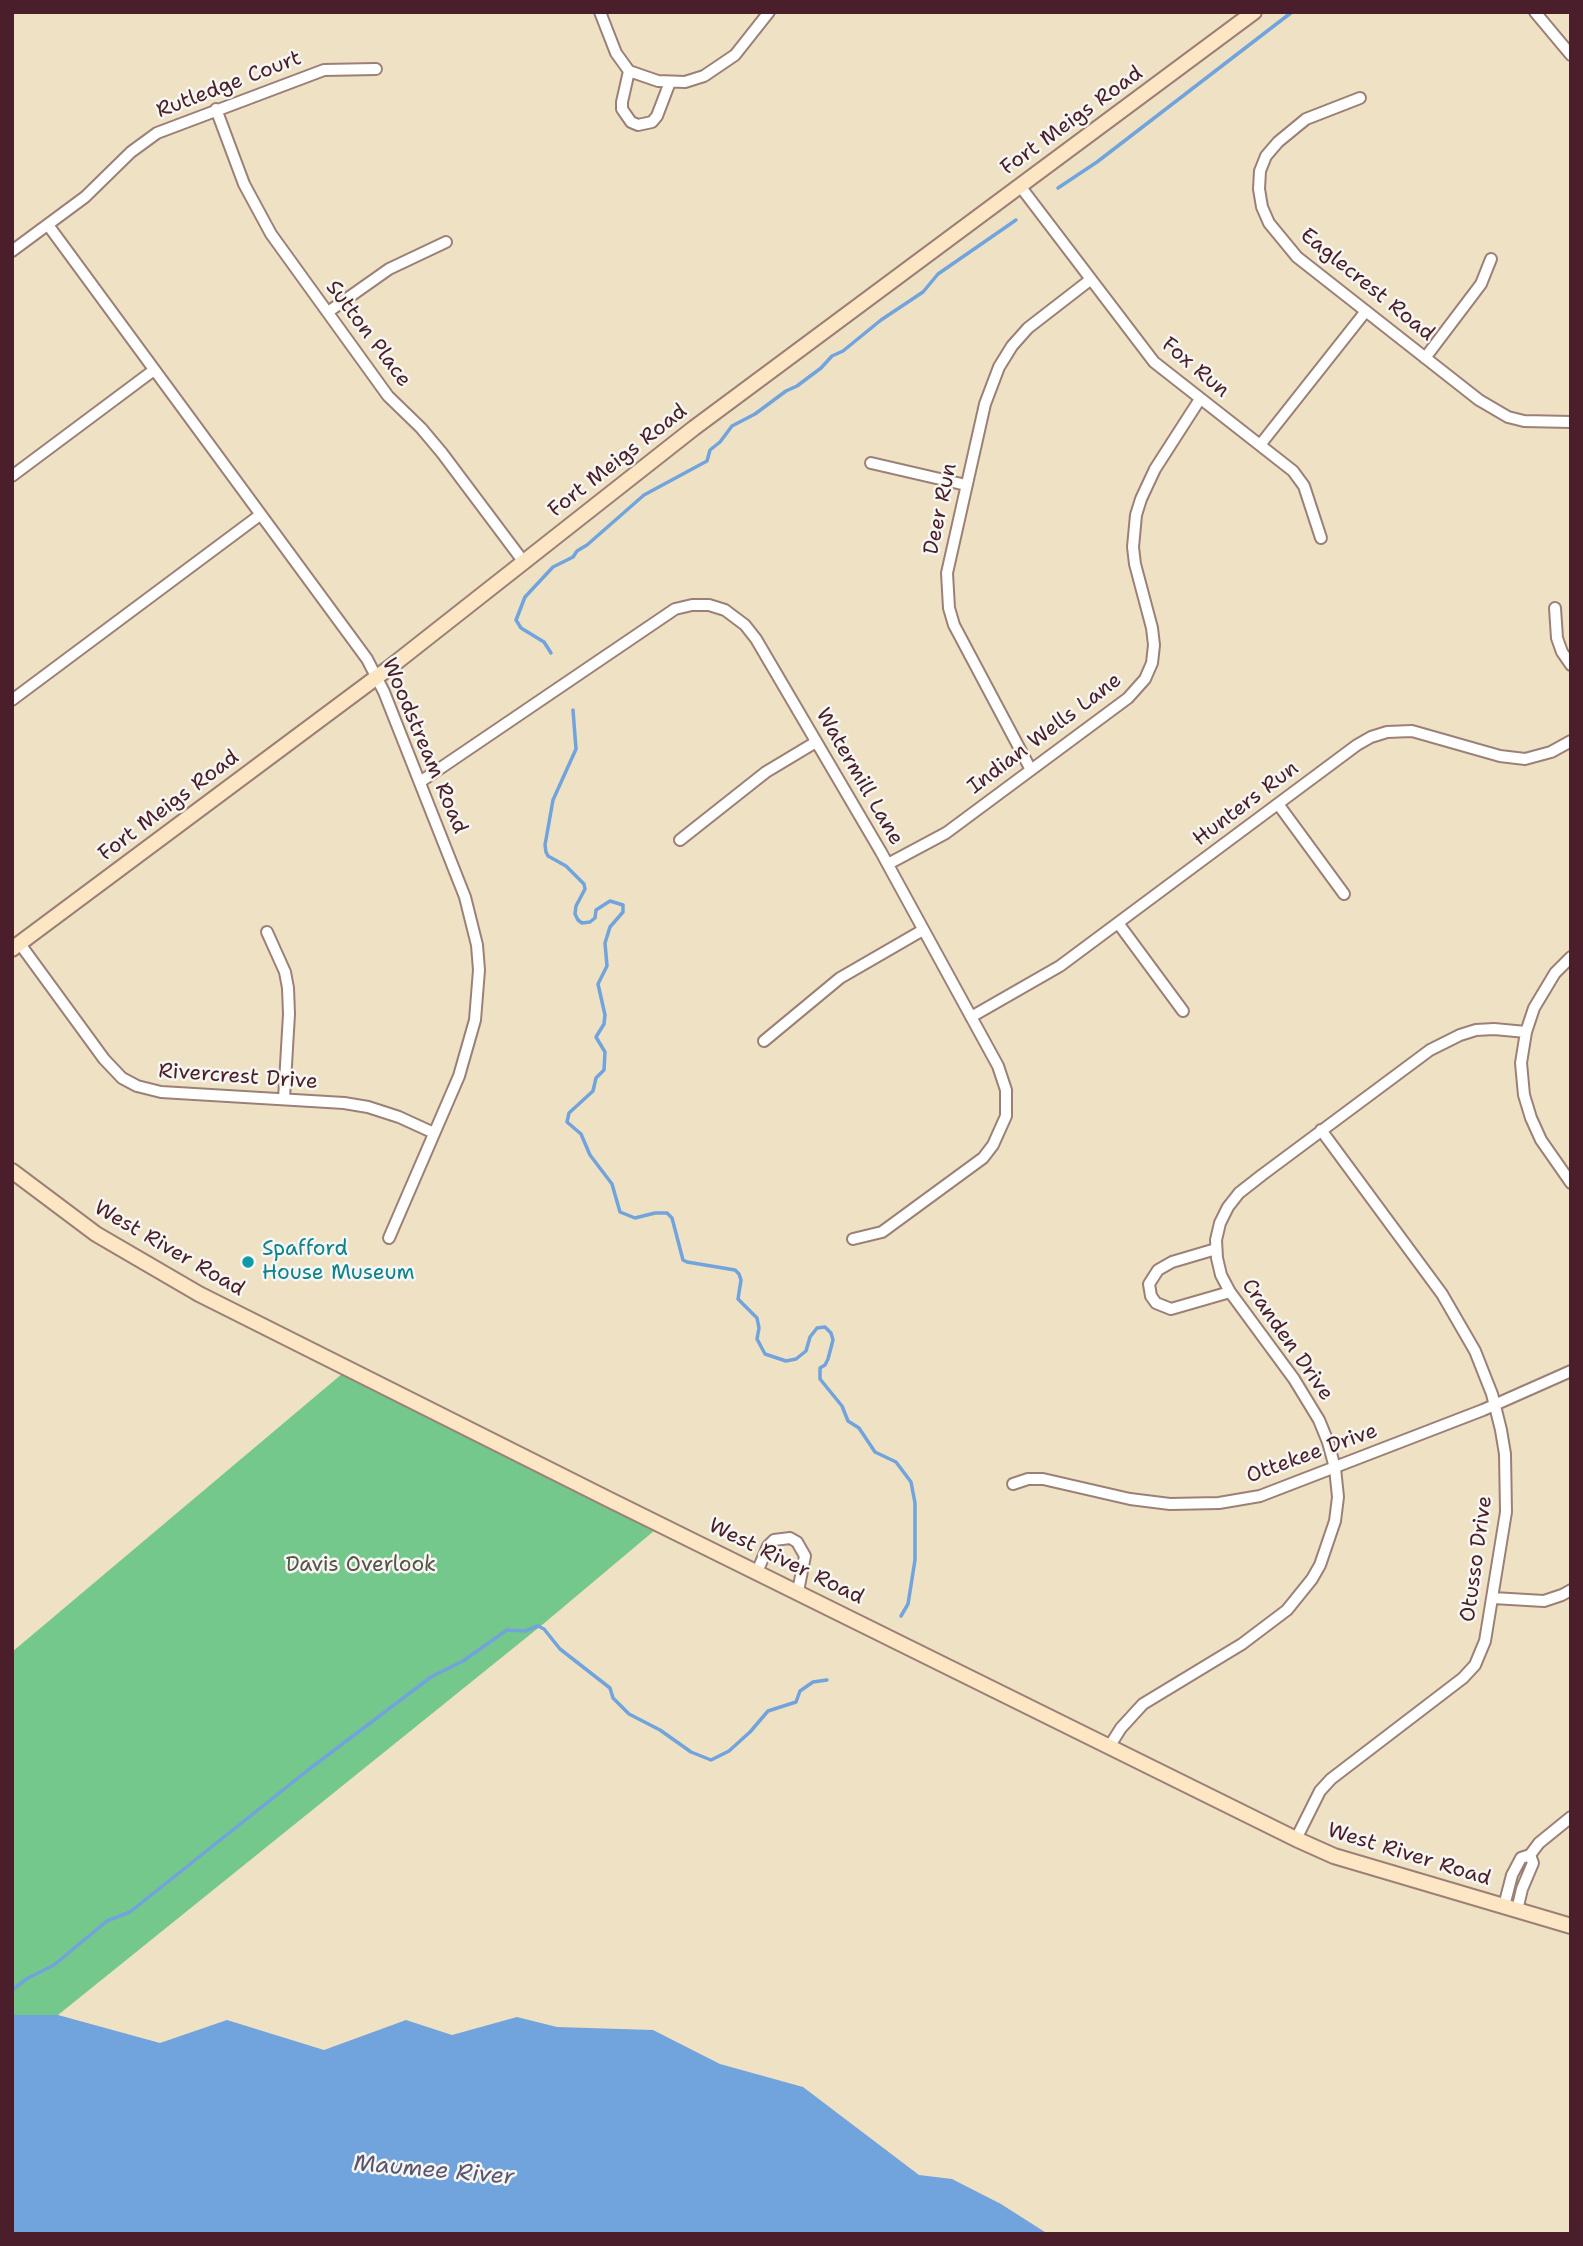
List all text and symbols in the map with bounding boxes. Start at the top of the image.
street label: Rutledge Court [153,46,305,124]
street label: Fort Meigs Road [996,61,1148,181]
street label: Eaglecrest Road [1295,223,1439,347]
street label: Sutton Place [320,276,416,392]
street label: Fox Run [1156,332,1234,404]
street label: Fort Meigs Road [544,399,692,523]
street label: Deer Run [919,461,963,557]
street label: Woodstream Road [376,654,472,838]
street label: Indian Wells Lane [963,668,1127,800]
street label: Watermill Lane [810,704,908,850]
street label: Fort Meigs Road [94,745,244,867]
street label: Hunters Run [1188,756,1304,852]
street label: Rivercrest Drive [157,1059,319,1095]
street label: West River Road [89,1196,249,1302]
place label: Spafford House Museum [262,1237,415,1287]
marker: Spafford House Museum [240,1254,256,1270]
street label: Cranden Drive [1236,1274,1338,1406]
street label: Ottekee Drive [1243,1419,1381,1489]
street label: Otusso Drive [1456,1494,1498,1624]
street label: West River Road [704,1513,868,1611]
park label: Davis Overlook [286,1553,436,1579]
street label: West River Road [1324,1818,1494,1892]
water label: Maumee River [352,2150,516,2192]

